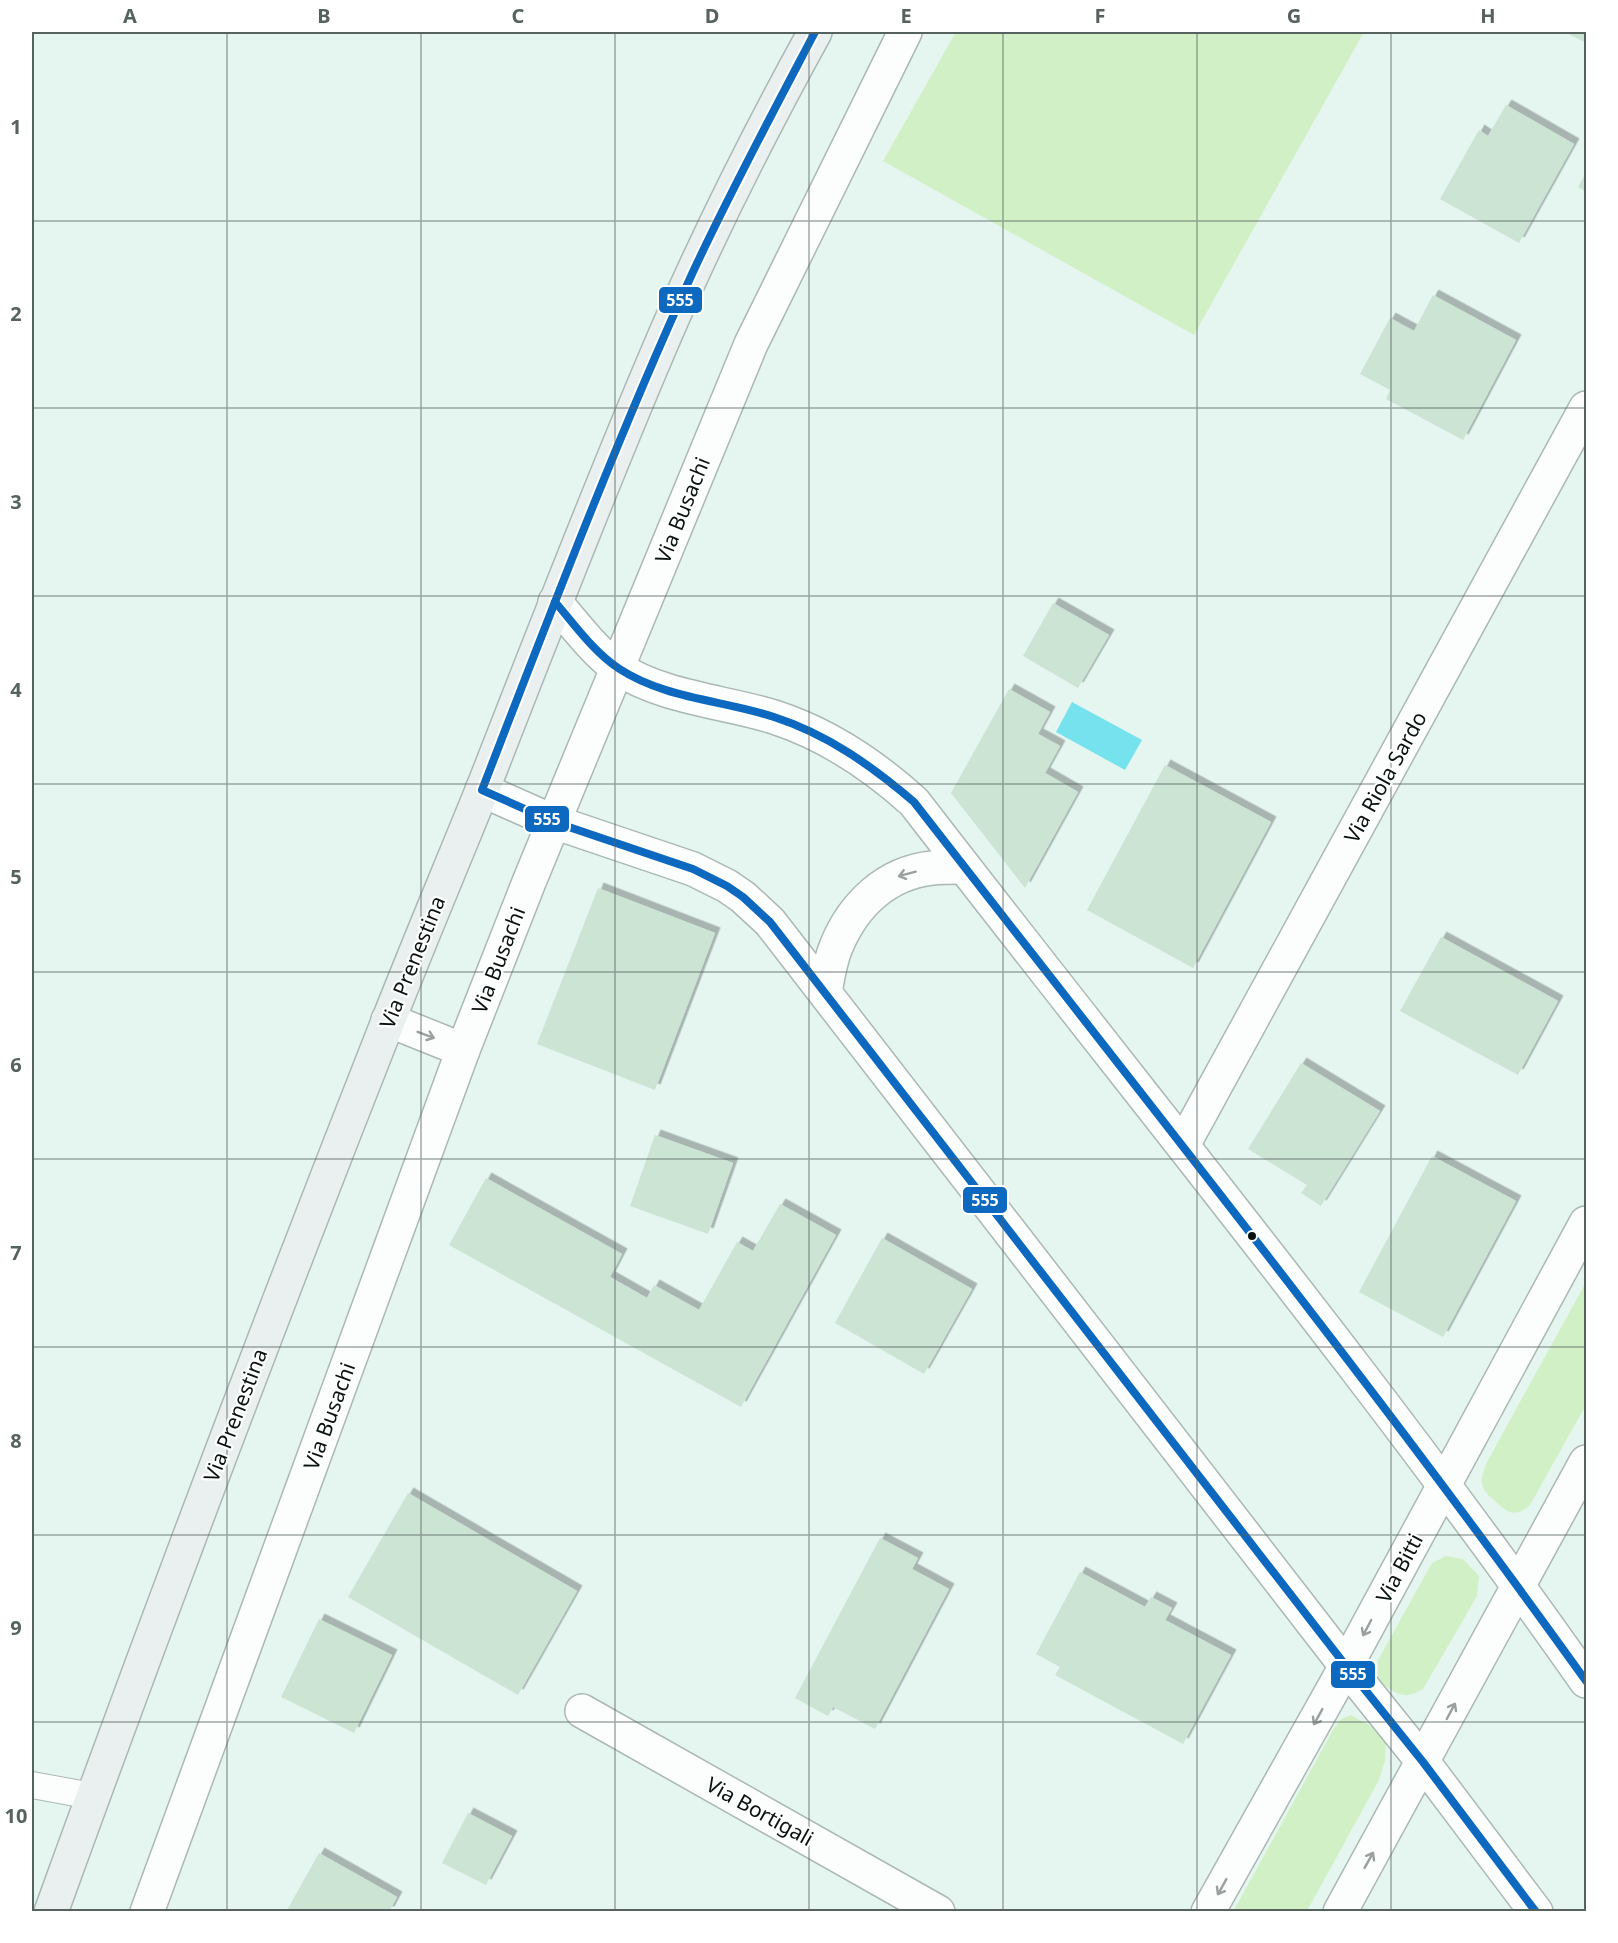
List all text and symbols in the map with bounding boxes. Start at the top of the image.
text: A [123,2,137,29]
text: B [317,2,331,29]
text: C [512,2,525,29]
text: D [705,2,719,29]
text: E [900,2,912,29]
text: F [1095,2,1105,29]
text: G [1287,2,1301,29]
text: H [1480,2,1496,29]
text: 1 [10,113,22,140]
line badge: 555 [658,286,703,314]
text: 555 [666,289,694,311]
text: 2 [10,300,22,327]
street label: Via Busachi [648,453,716,567]
text: 3 [10,488,22,515]
text: 4 [10,676,22,703]
street label: Via Riola Sardo [1337,706,1433,848]
line badge: 555 [524,805,570,833]
text: 555 [533,808,561,830]
text: 5 [10,863,22,890]
one-way arrow [898,869,917,881]
street label: Via Prenestina [373,892,451,1032]
street label: Via Busachi [465,903,531,1017]
one-way arrow [416,1030,435,1041]
text: 6 [10,1051,22,1078]
line badge: 555 [962,1186,1008,1214]
text: 555 [971,1189,999,1211]
unlabelled marker [1246,1230,1258,1242]
text: 7 [10,1239,22,1266]
street label: Via Prenestina [197,1344,273,1486]
street label: Via Busachi [297,1358,361,1474]
text: 8 [10,1427,22,1454]
street label: Via Bitti [1369,1528,1429,1608]
text: 9 [10,1614,22,1641]
one-way arrow [1361,1618,1372,1636]
line badge: 555 [1330,1660,1376,1689]
text: 555 [1339,1663,1367,1685]
one-way arrow [1446,1702,1457,1720]
one-way arrow [1312,1708,1324,1725]
street label: Via Bortigali [701,1770,819,1852]
text: 10 [5,1802,27,1829]
one-way arrow [1363,1852,1375,1869]
one-way arrow [1216,1878,1228,1895]

